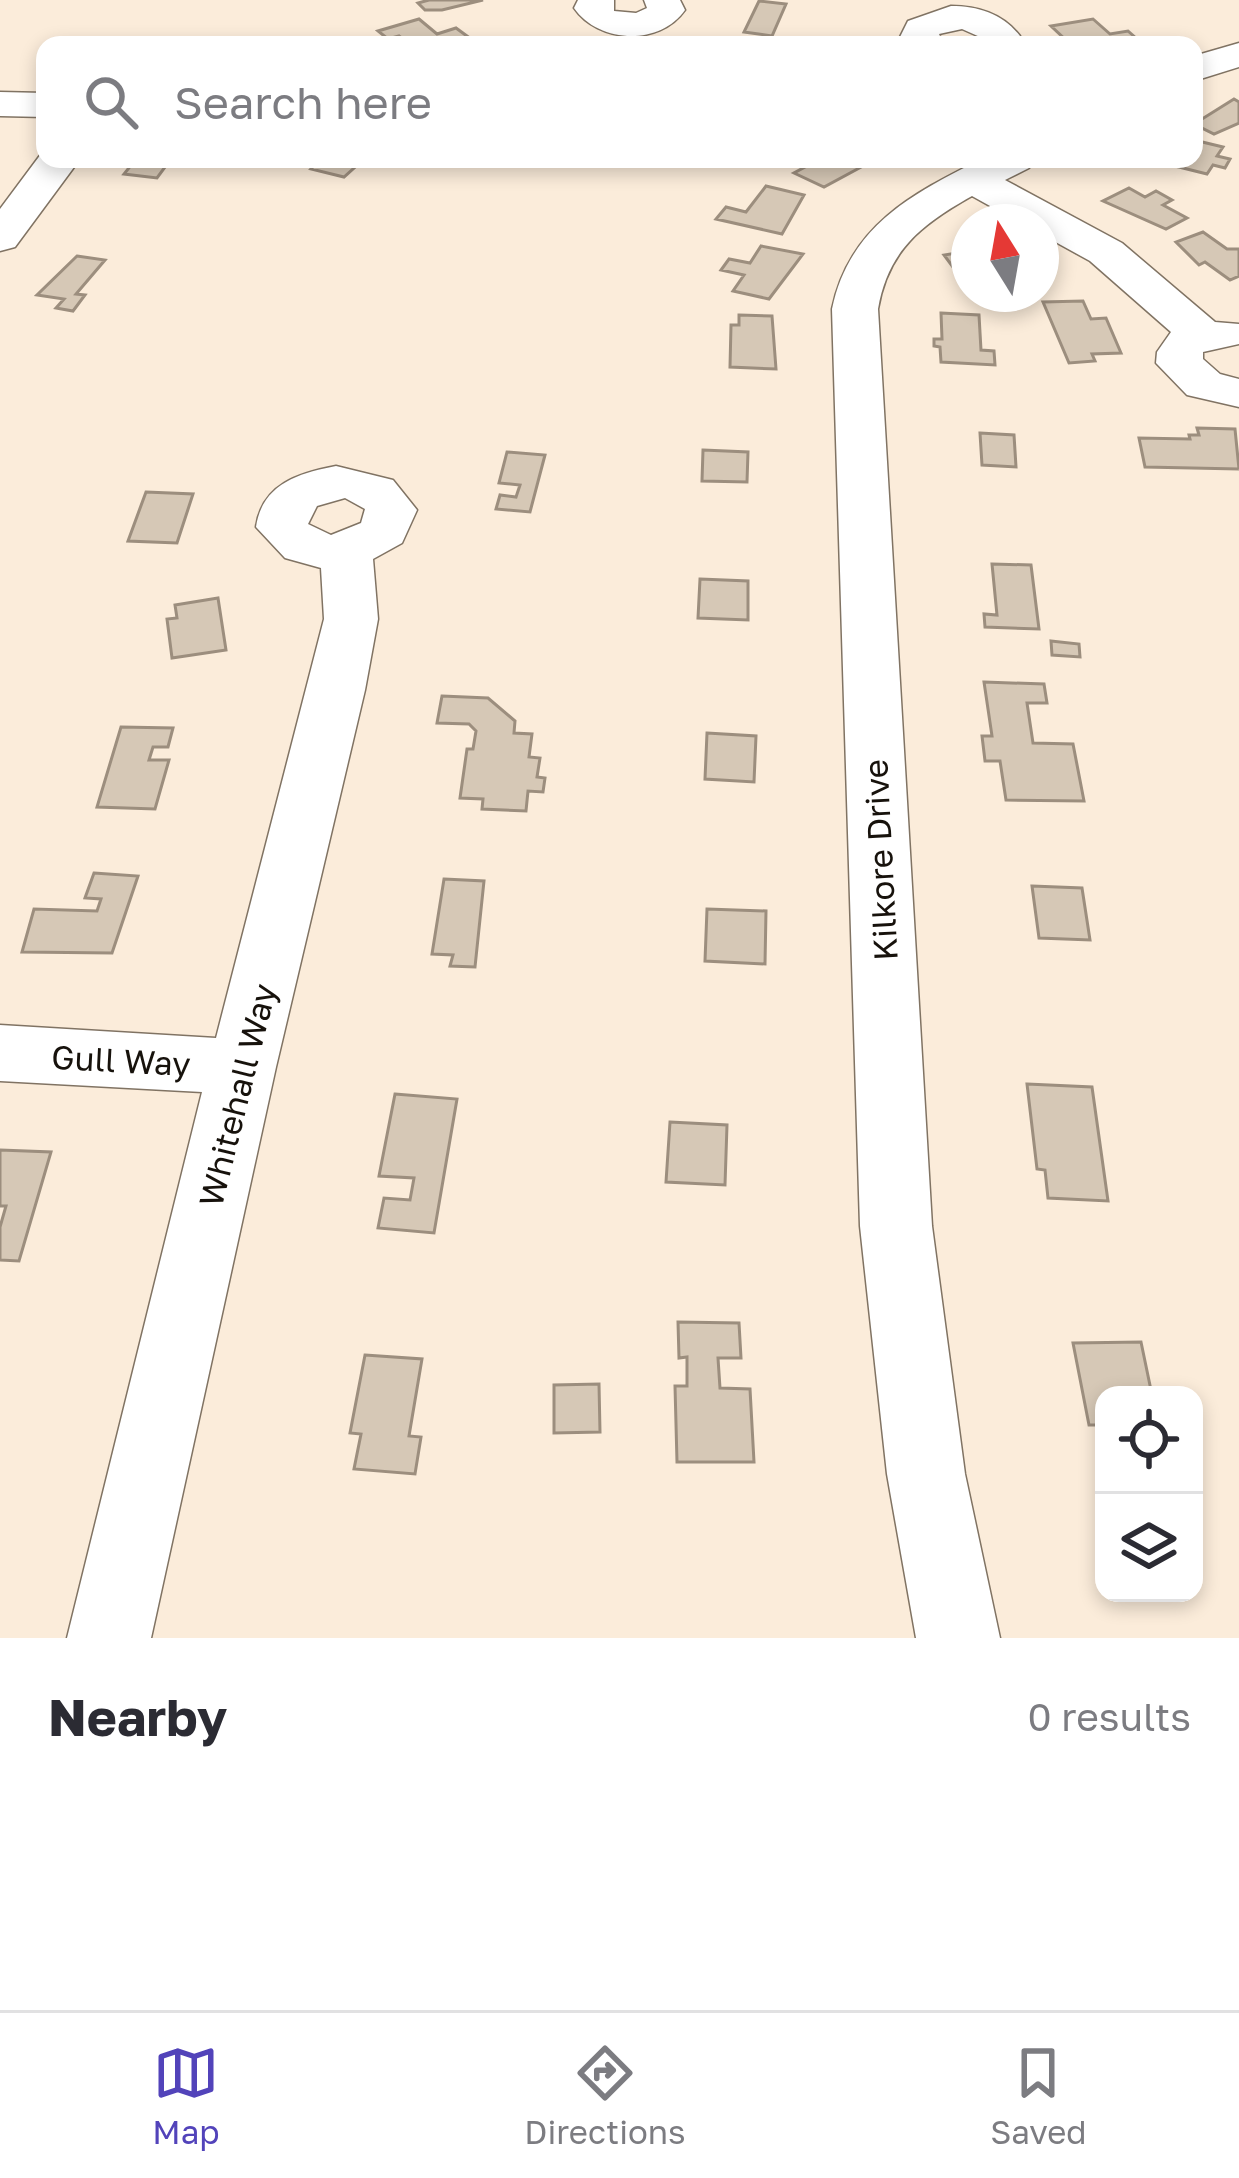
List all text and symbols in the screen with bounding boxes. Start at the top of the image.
search box [36,36,1203,168]
icon: search [78,69,144,135]
text: Search here [174,75,432,129]
north arrow [951,204,1059,312]
street label: Kilkore Drive [855,758,905,962]
street label: Whitehall Way [190,980,284,1210]
street label: Gull Way [50,1037,192,1083]
map controls [1095,1386,1203,1602]
button: locate [1095,1386,1203,1494]
button: layers [1095,1494,1203,1602]
text: Nearby [48,1686,227,1747]
text: 0 results [1027,1693,1191,1740]
tab: Map [152,2040,220,2151]
tab: Directions [524,2040,686,2151]
tab: Saved [990,2040,1087,2151]

